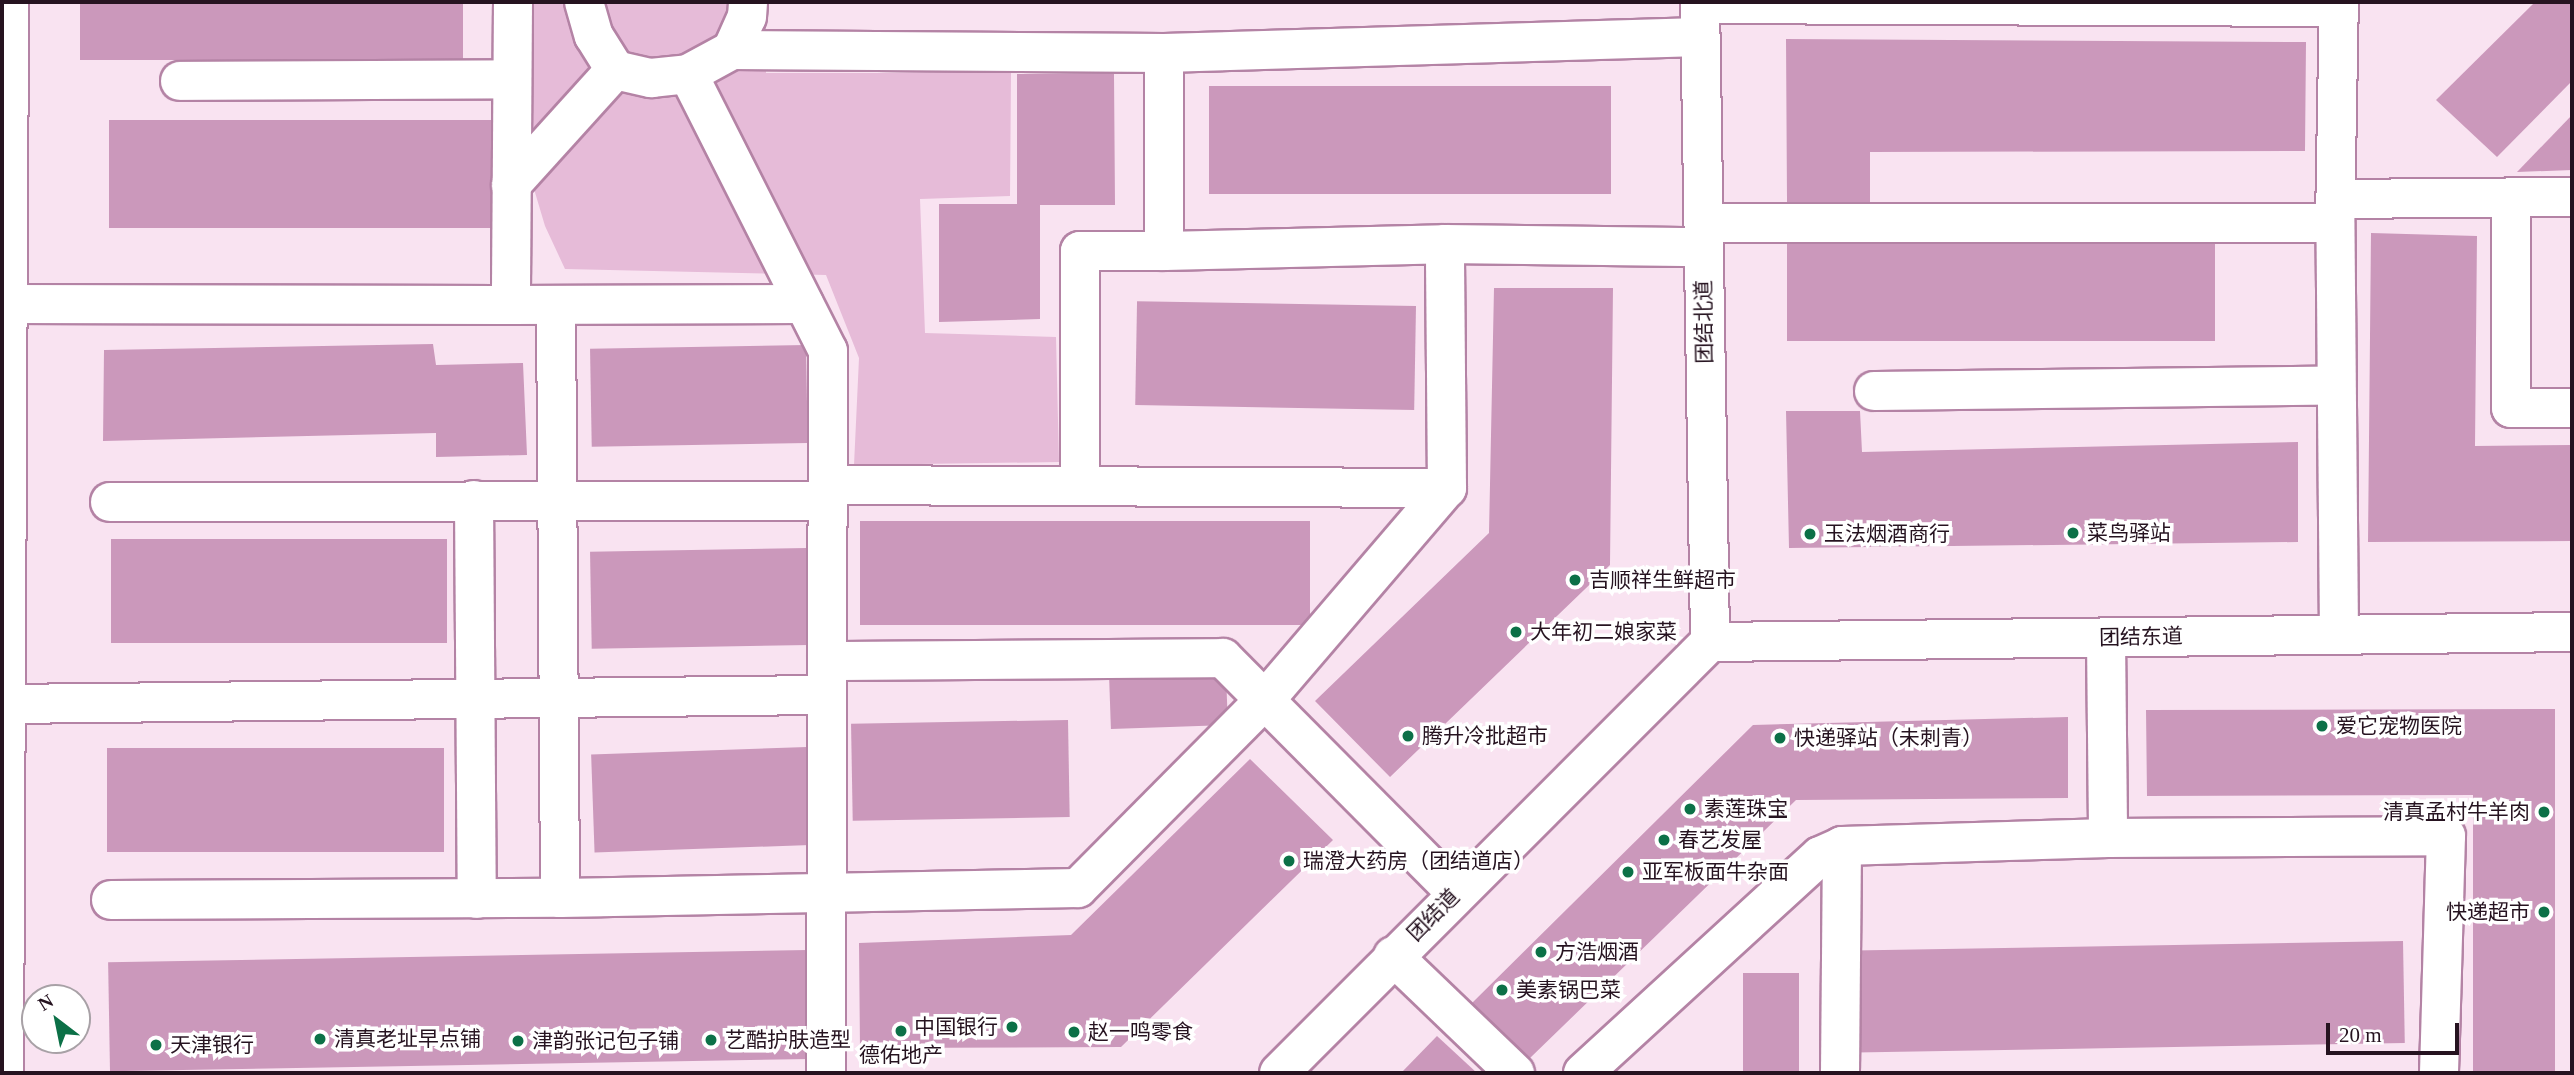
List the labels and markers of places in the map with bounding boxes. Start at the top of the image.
place label: 菜鸟驿站 [2087,520,2171,546]
place label: 玉法烟酒商行 [1824,521,1950,547]
marker: 菜鸟驿站 [2065,525,2081,541]
marker: 玉法烟酒商行 [1802,526,1818,542]
place label: 吉顺祥生鲜超市 [1589,567,1736,593]
marker: 吉顺祥生鲜超市 [1567,572,1583,588]
place label: 大年初二娘家菜 [1530,619,1677,645]
marker: 大年初二娘家菜 [1508,624,1524,640]
place label: 爱它宠物医院 [2336,713,2462,739]
marker: 爱它宠物医院 [2314,718,2330,734]
place label: 腾升冷批超市 [1422,723,1548,749]
place label: 快递驿站（未刺青） [1794,725,1983,751]
marker: 腾升冷批超市 [1400,728,1416,744]
marker: 快递驿站（未刺青） [1772,730,1788,746]
place label: 素莲珠宝 [1704,796,1788,822]
place label: 清真孟村牛羊肉 [2383,799,2530,825]
marker: 素莲珠宝 [1682,801,1698,817]
marker: 清真孟村牛羊肉 [2536,804,2552,820]
place label: 春艺发屋 [1678,827,1762,853]
marker: 春艺发屋 [1656,832,1672,848]
place label: 瑞澄大药房（团结道店） [1303,848,1534,874]
marker: 瑞澄大药房（团结道店） [1281,853,1297,869]
place label: 亚军板面牛杂面 [1642,859,1789,885]
marker: 亚军板面牛杂面 [1620,864,1636,880]
place label: 快递超市 [2446,899,2530,925]
marker: 快递超市 [2536,904,2552,920]
place label: 方浩烟酒 [1555,939,1639,965]
marker: 方浩烟酒 [1533,944,1549,960]
place label: 美素锅巴菜 [1516,977,1621,1003]
marker: 美素锅巴菜 [1494,982,1510,998]
place label: 中国银行 [914,1014,998,1040]
marker: 中国银行 [1004,1019,1020,1035]
place label: 赵一鸣零食 [1088,1019,1193,1045]
marker: 德佑地产 [893,1023,909,1039]
marker: 赵一鸣零食 [1066,1024,1082,1040]
place label: 清真老址早点铺 [334,1026,481,1052]
place label: 艺酷护肤造型 [725,1027,851,1053]
place label: 津韵张记包子铺 [532,1028,679,1054]
marker: 清真老址早点铺 [312,1031,328,1047]
place label: 天津银行 [170,1032,254,1058]
marker: 艺酷护肤造型 [703,1032,719,1048]
marker: 津韵张记包子铺 [510,1033,526,1049]
marker: 天津银行 [148,1037,164,1053]
place label: 德佑地产 [859,1042,943,1068]

